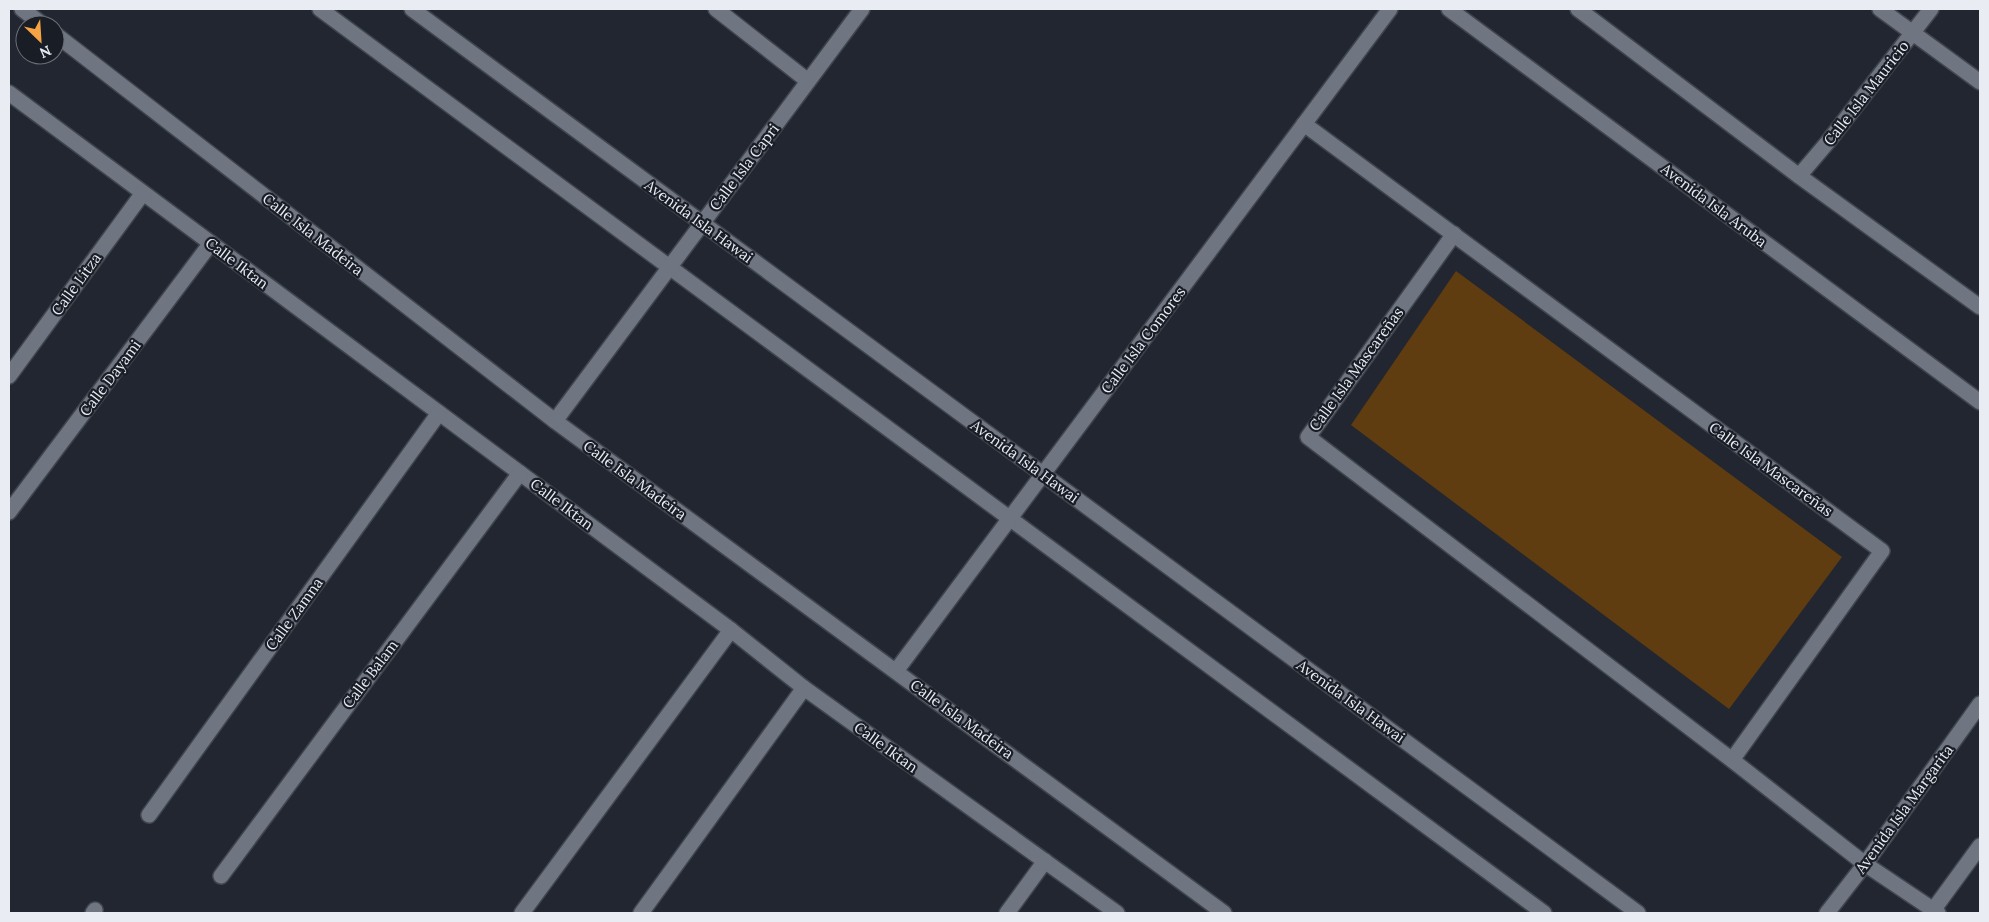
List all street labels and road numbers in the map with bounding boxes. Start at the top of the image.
street label: Calle Isla Mauricio [1819,36,1913,149]
street label: Calle Isla Capri [705,120,783,214]
street label: Avenida Isla Aruba [1657,158,1771,251]
street label: Avenida Isla Hawai [640,175,757,267]
street label: Calle Isla Madeira [259,189,368,280]
street label: Calle Iktan [202,233,272,293]
street label: Calle Litza [47,249,105,319]
street label: Calle Isla Comores [1097,283,1189,397]
street label: Calle Isla Mascareñas [1305,303,1407,435]
street label: Calle Dayami [75,336,145,420]
street label: Avenida Isla Hawai [966,415,1083,507]
street label: Calle Isla Mascareñas [1705,418,1837,520]
street label: Calle Isla Madeira [580,436,691,524]
street label: Calle Iktan [527,474,597,534]
street label: Calle Zamna [261,574,327,654]
street label: Calle Balam [338,636,402,712]
street label: Avenida Isla Hawai [1292,655,1409,747]
street label: Calle Isla Madeira [907,675,1018,763]
street label: Calle Iktan [850,718,922,776]
street label: Avenida Isla Margarita [1850,741,1957,878]

